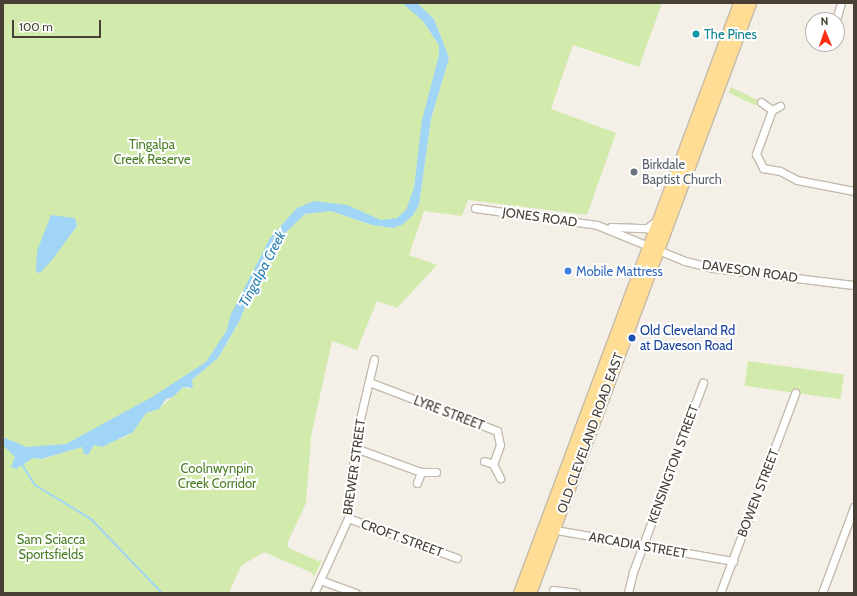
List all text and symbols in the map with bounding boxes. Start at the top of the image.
scale bar [14,12,103,38]
north arrow [805,12,845,52]
text: N [820,14,829,28]
text: 100 m [19,19,53,34]
place label: The Pines [704,26,757,42]
marker: The Pines [691,29,701,39]
park label: Tingalpa Creek Reserve [113,137,191,168]
place label: Birkdale Baptist Church [642,157,722,188]
marker: Birkdale Baptist Church [629,167,639,177]
street label: JONES ROAD [502,204,578,230]
water label: Tingalpa Creek [235,228,289,310]
street label: DAVESON ROAD [701,257,799,285]
place label: Mobile Mattress [576,263,663,279]
marker: Mobile Mattress [563,266,573,276]
place label: Old Cleveland Rd at Daveson Road [640,323,735,354]
marker: Old Cleveland Rd at Daveson Road [627,333,637,343]
street label: OLD CLEVELAND ROAD EAST [554,351,626,515]
street label: LYRE STREET [412,392,486,434]
street label: KENSINGTON STREET [644,403,702,525]
street label: BREWER STREET [340,418,368,516]
street label: BOWEN STREET [734,447,782,539]
park label: Coolnwynpin Creek Corridor [178,461,256,492]
street label: CROFT STREET [359,516,445,560]
street label: ARCADIA STREET [588,529,688,561]
park label: Sam Sciacca Sportsfields [17,532,85,563]

